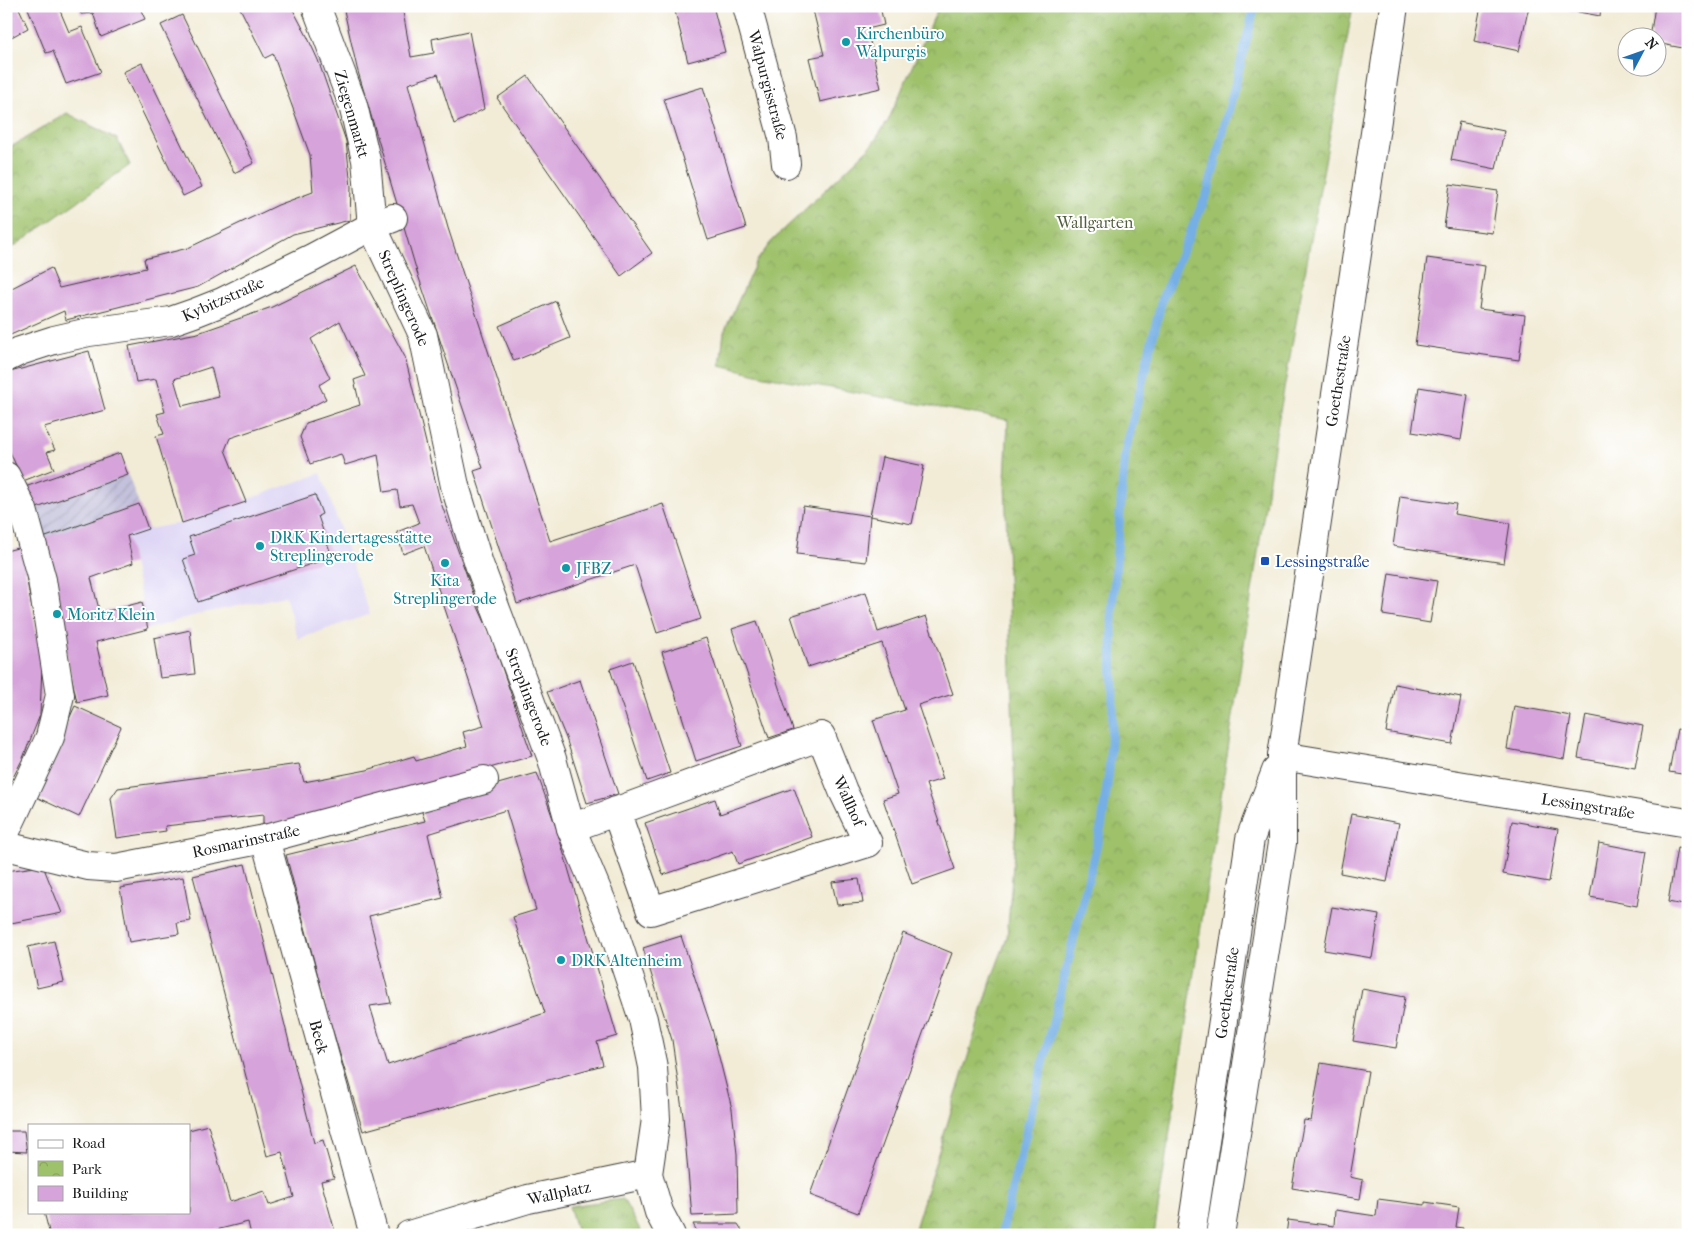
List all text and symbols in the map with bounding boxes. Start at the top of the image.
place label: Kirchenbüro Walpurgis [855,24,944,61]
street label: Walpurgisstraße [744,27,792,142]
north arrow [1616,28,1666,78]
text: N [1642,34,1662,54]
marker: Kirchenbüro Walpurgis [840,36,852,48]
street label: Ziegenmarkt [330,68,374,160]
park label: Wallgarten [1056,213,1134,232]
street label: Streplingerode [374,247,434,349]
street label: Kybitzstraße [179,272,267,326]
street label: Goethestraße [1321,334,1355,428]
place label: DRK Kindertagesstätte Streplingerode [270,528,432,565]
marker: DRK Kindertagesstätte Streplingerode [254,540,266,552]
place label: Lessingstraße [1275,552,1370,571]
marker: Lessingstraße [1259,555,1271,567]
marker: Kita Streplingerode [439,557,451,569]
place label: JFBZ [574,559,612,578]
marker: JFBZ [560,562,572,574]
place label: Kita Streplingerode [393,571,497,608]
place label: Moritz Klein [67,605,156,624]
marker: Moritz Klein [51,608,63,620]
street label: Streplingerode [502,645,556,749]
street label: Wallhof [829,772,870,832]
street label: Lessingstraße [1540,789,1636,823]
street label: Rosmarinstraße [190,820,302,862]
street label: Goethestraße [1211,946,1243,1040]
place label: DRK Altenheim [571,951,683,970]
marker: DRK Altenheim [555,954,567,966]
street label: Beek [305,1018,333,1057]
legend [28,1124,190,1214]
text: Road [72,1134,106,1152]
text: Park [72,1160,102,1178]
street label: Wallplatz [525,1177,592,1209]
text: Building [72,1184,129,1202]

